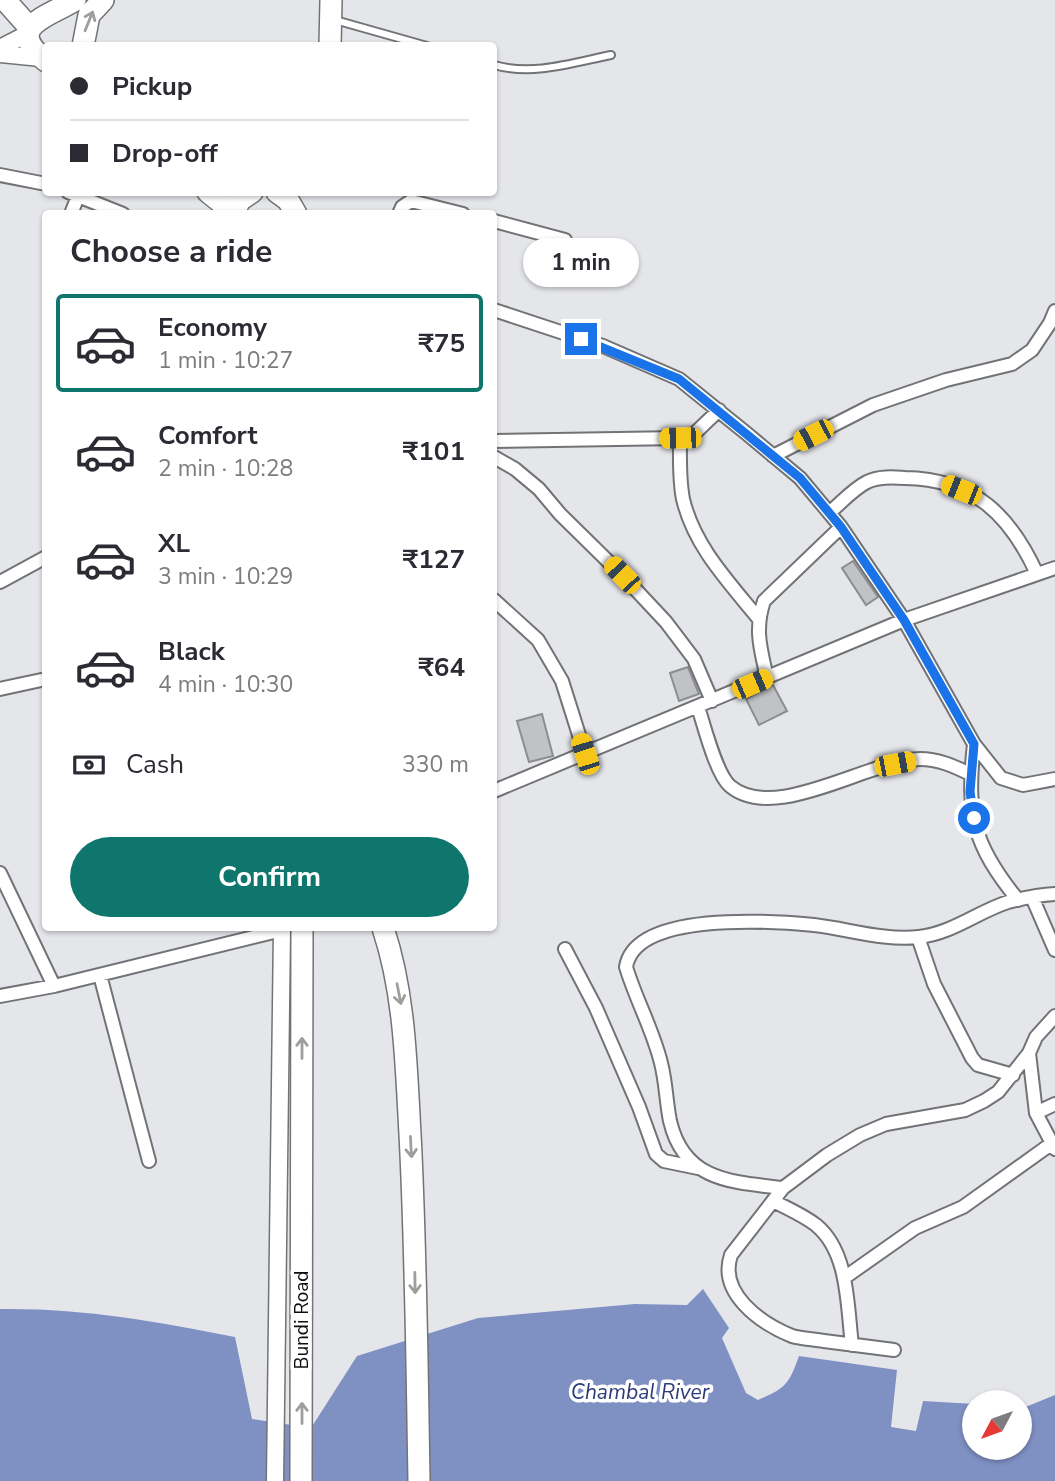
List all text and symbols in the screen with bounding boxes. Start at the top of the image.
one-way arrow [84,11,97,32]
text: Pickup [112,69,192,104]
text: Drop-off [112,136,218,171]
text: Choose a ride [70,230,272,273]
callout: 1 min [523,238,639,286]
text: 1 min [551,247,611,278]
text: Economy [158,310,267,345]
icon: car [74,312,137,375]
route end [565,323,597,355]
text: ₹75 [418,326,465,361]
text: 1 min · 10:27 [158,345,293,376]
car [790,416,837,454]
text: Comfort [158,418,258,453]
icon: car [74,420,137,483]
car [659,427,702,449]
text: ₹101 [403,434,465,469]
text: 2 min · 10:28 [158,453,293,484]
car [938,472,985,508]
text: XL [158,526,190,561]
icon: car [74,528,137,591]
text: ₹127 [403,542,465,577]
car [600,553,645,597]
text: 3 min · 10:29 [158,561,293,592]
text: Black [158,634,225,669]
icon: car [74,636,137,699]
text: ₹64 [418,650,465,685]
car [729,666,776,702]
text: 4 min · 10:30 [158,669,293,700]
car [569,731,602,777]
icon: cash [70,746,108,784]
text: Cash [126,747,184,782]
text: 330 m [402,749,469,780]
car [873,750,918,778]
route start [958,802,990,834]
button: Confirm [70,837,469,917]
one-way arrow [392,982,406,1005]
one-way arrow [295,1037,309,1060]
one-way arrow [404,1135,417,1158]
street label: Bundi Road [289,1271,315,1369]
one-way arrow [409,1271,422,1294]
water label: Chambal River [571,1378,710,1406]
north arrow [962,1390,1032,1460]
map controls [962,1390,1032,1460]
one-way arrow [295,1402,309,1425]

